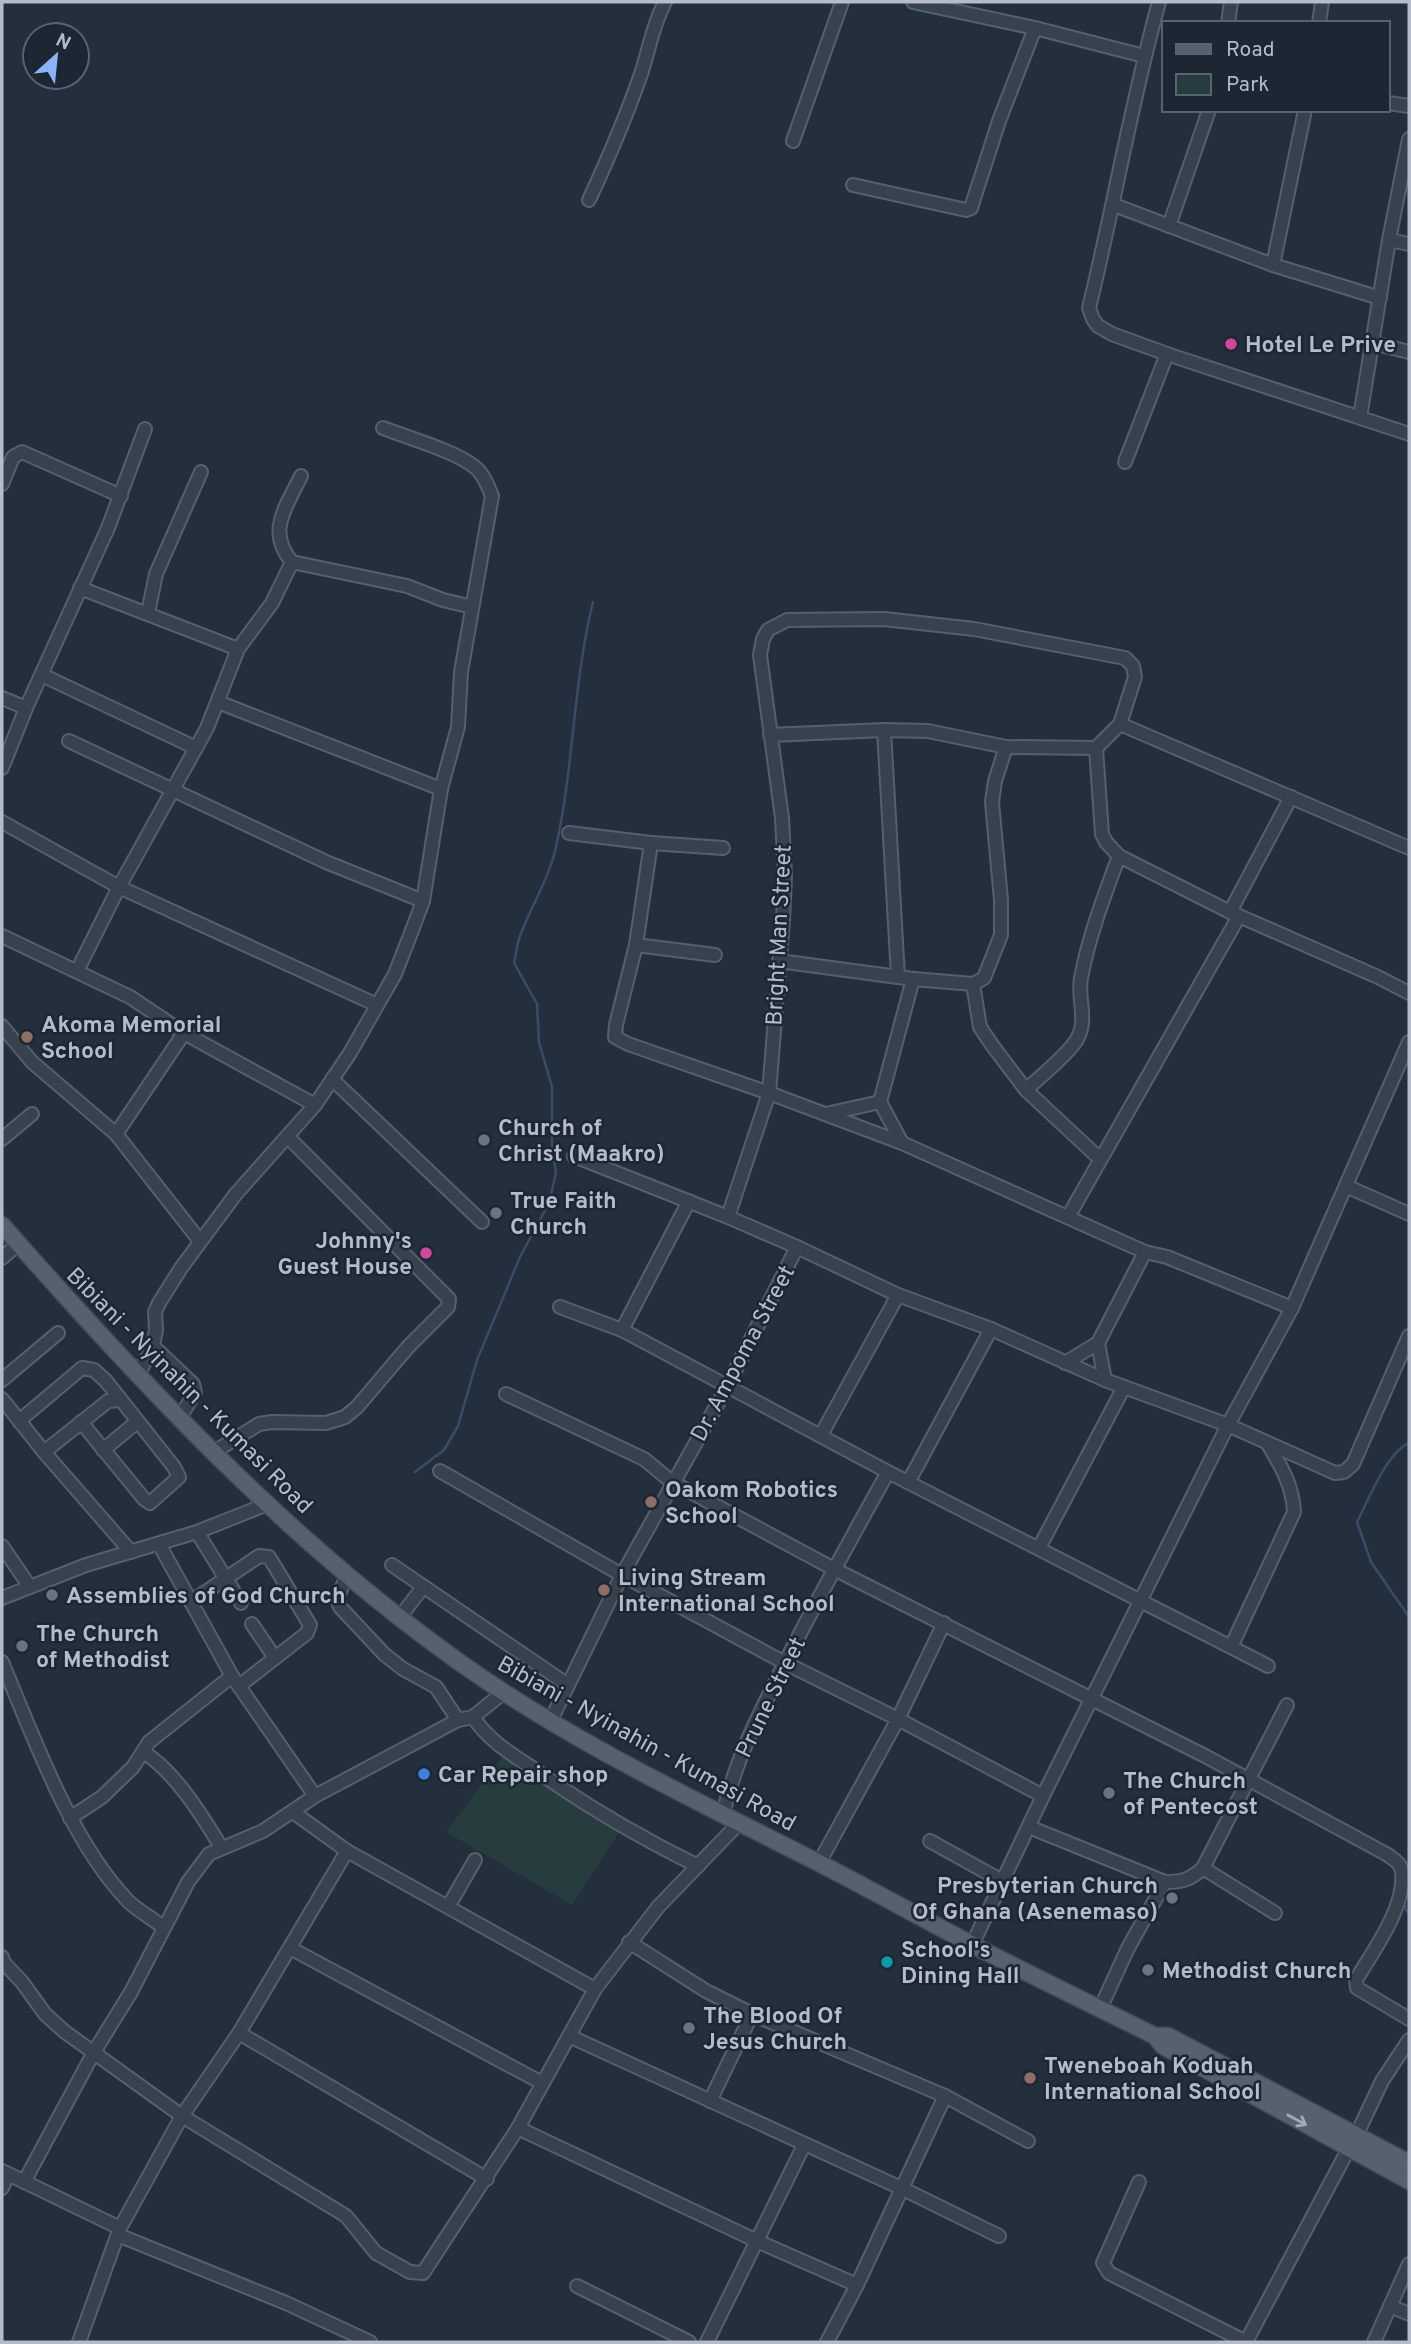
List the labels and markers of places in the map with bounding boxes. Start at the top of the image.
place label: Hotel Le Prive [1245,332,1396,361]
marker: Hotel Le Prive [1223,336,1239,352]
place label: Akoma Memorial School [41,1012,221,1067]
marker: Akoma Memorial School [19,1029,35,1045]
place label: Church of Christ (Maakro) [498,1115,665,1170]
marker: Church of Christ (Maakro) [476,1132,492,1148]
place label: True Faith Church [510,1188,617,1243]
marker: True Faith Church [488,1205,504,1221]
place label: Johnny's Guest House [277,1228,412,1283]
marker: Johnny's Guest House [418,1245,434,1261]
place label: Oakom Robotics School [665,1477,838,1532]
marker: Oakom Robotics School [643,1494,659,1510]
place label: Living Stream International School [618,1565,835,1620]
marker: Living Stream International School [596,1582,612,1598]
place label: Assemblies of God Church [66,1583,346,1612]
marker: Assemblies of God Church [44,1587,60,1603]
place label: The Church of Methodist [36,1621,169,1676]
marker: The Church of Methodist [14,1638,30,1654]
place label: Car Repair shop [438,1762,608,1791]
marker: Car Repair shop [416,1766,432,1782]
place label: The Church of Pentecost [1123,1768,1258,1823]
marker: The Church of Pentecost [1101,1785,1117,1801]
place label: Presbyterian Church Of Ghana (Asenemaso) [912,1873,1158,1928]
marker: Presbyterian Church Of Ghana (Asenemaso) [1164,1890,1180,1906]
place label: School's Dining Hall [901,1937,1020,1992]
marker: School's Dining Hall [879,1954,895,1970]
place label: Methodist Church [1162,1958,1351,1987]
marker: Methodist Church [1140,1962,1156,1978]
place label: The Blood Of Jesus Church [703,2003,847,2058]
marker: The Blood Of Jesus Church [681,2020,697,2036]
place label: Tweneboah Koduah International School [1044,2053,1261,2108]
marker: Tweneboah Koduah International School [1022,2070,1038,2086]

